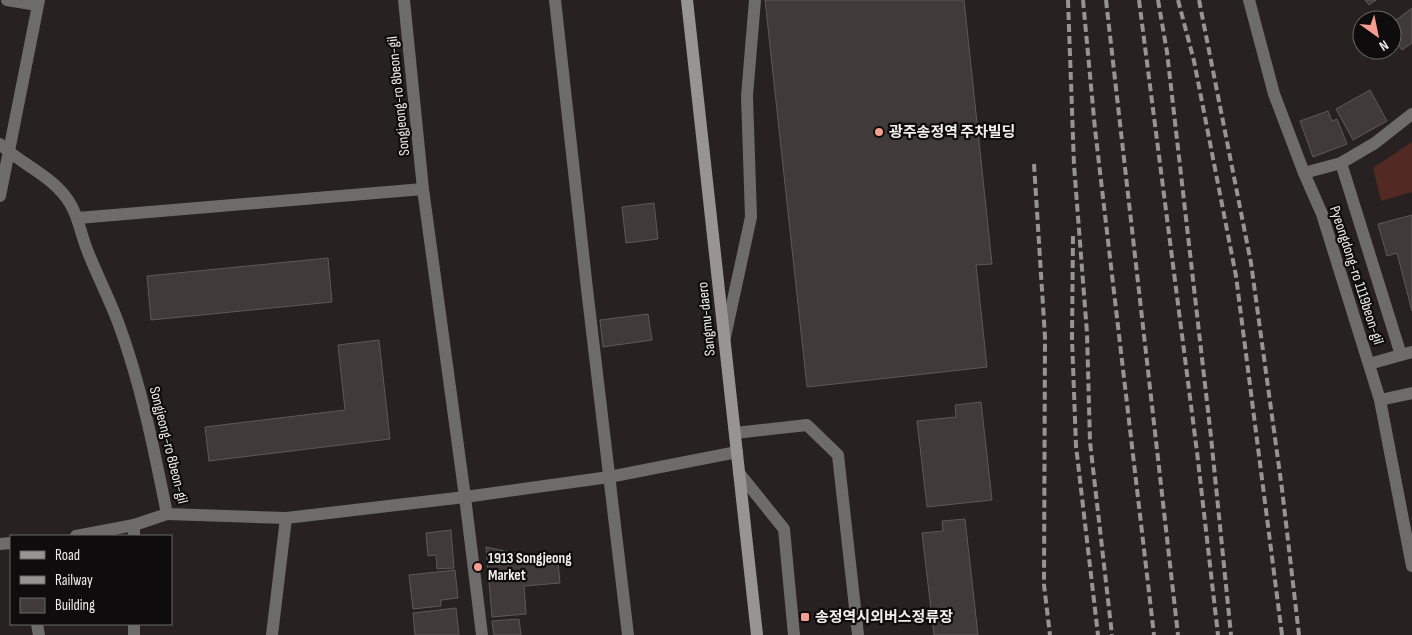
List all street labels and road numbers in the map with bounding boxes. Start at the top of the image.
street label: Songjeong-ro 8beon-gil [383,35,414,157]
street label: Pyeongdong-ro 1119beon-gil [1325,203,1388,347]
street label: Sangmu-daero [693,281,720,357]
street label: Songjeong-ro 8beon-gil [145,385,192,506]

